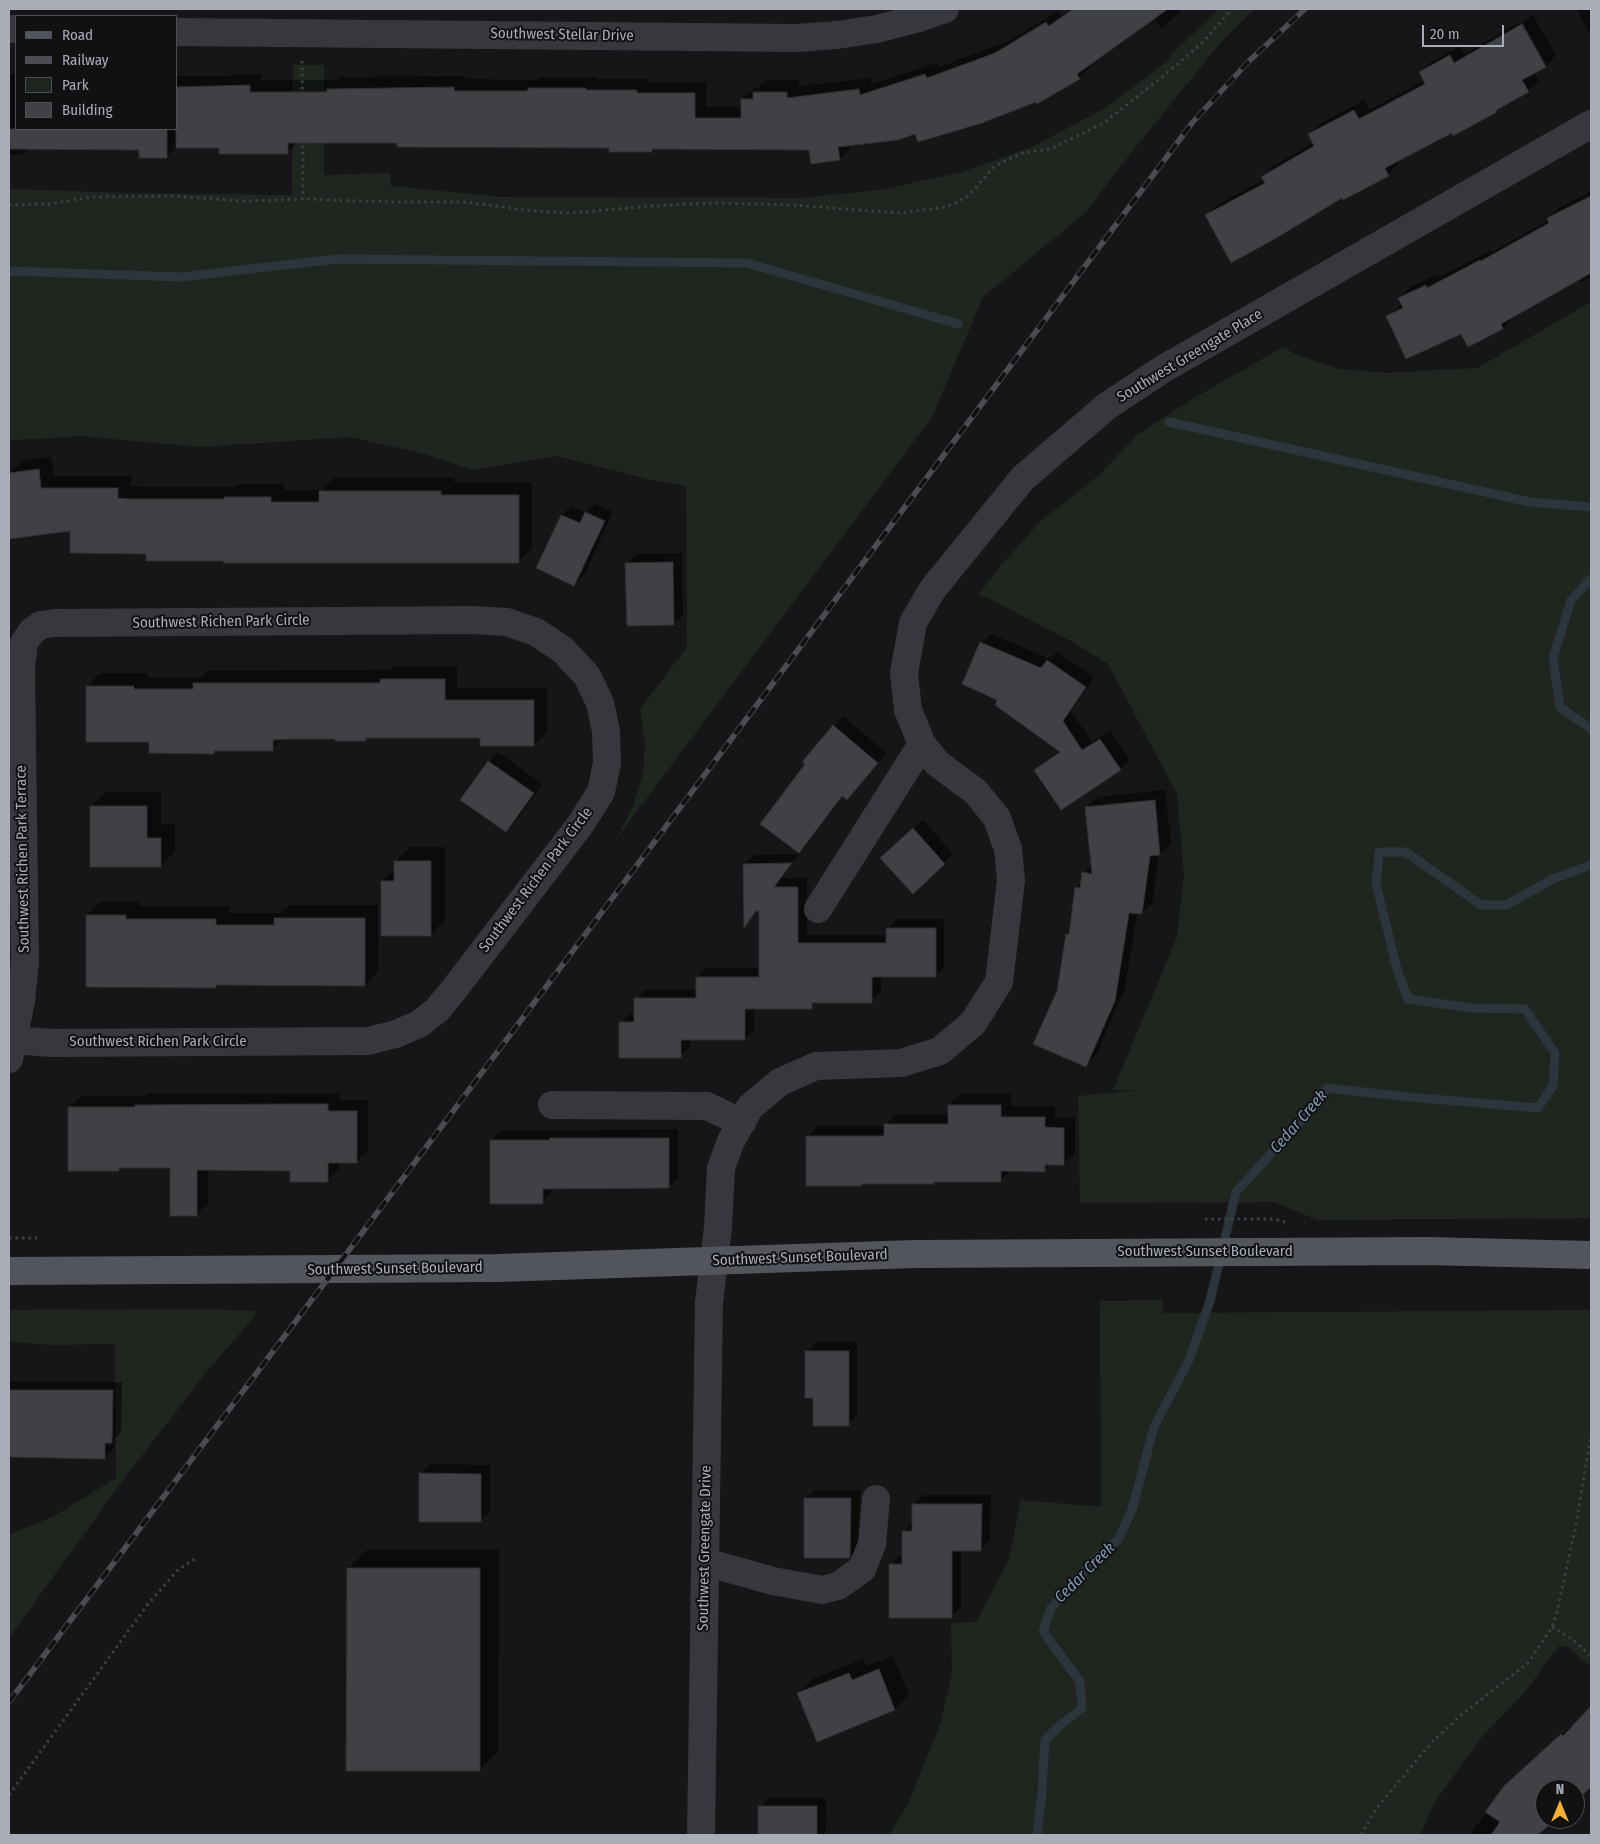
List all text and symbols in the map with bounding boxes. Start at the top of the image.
legend [15,15,178,130]
scale bar [1425,15,1508,47]
street label: Southwest Stellar Drive [490,25,634,45]
text: 20 m [1430,25,1460,43]
text: Road [62,26,93,44]
text: Railway [62,51,109,69]
text: Park [62,76,89,94]
text: Building [62,101,113,119]
street label: Southwest Greengate Place [1114,305,1266,407]
street label: Southwest Richen Park Circle [132,611,310,633]
street label: Southwest Richen Park Terrace [12,765,34,953]
street label: Southwest Richen Park Circle [475,804,597,956]
street label: Southwest Richen Park Circle [69,1033,247,1051]
water label: Cedar Creek [1266,1087,1332,1157]
street label: Southwest Sunset Boulevard [1117,1243,1293,1261]
street label: Southwest Sunset Boulevard [712,1246,888,1270]
street label: Southwest Sunset Boulevard [307,1258,483,1280]
street label: Southwest Greengate Drive [695,1465,715,1631]
water label: Cedar Creek [1051,1539,1119,1607]
north arrow [1535,1779,1585,1829]
text: N [1556,1781,1564,1798]

